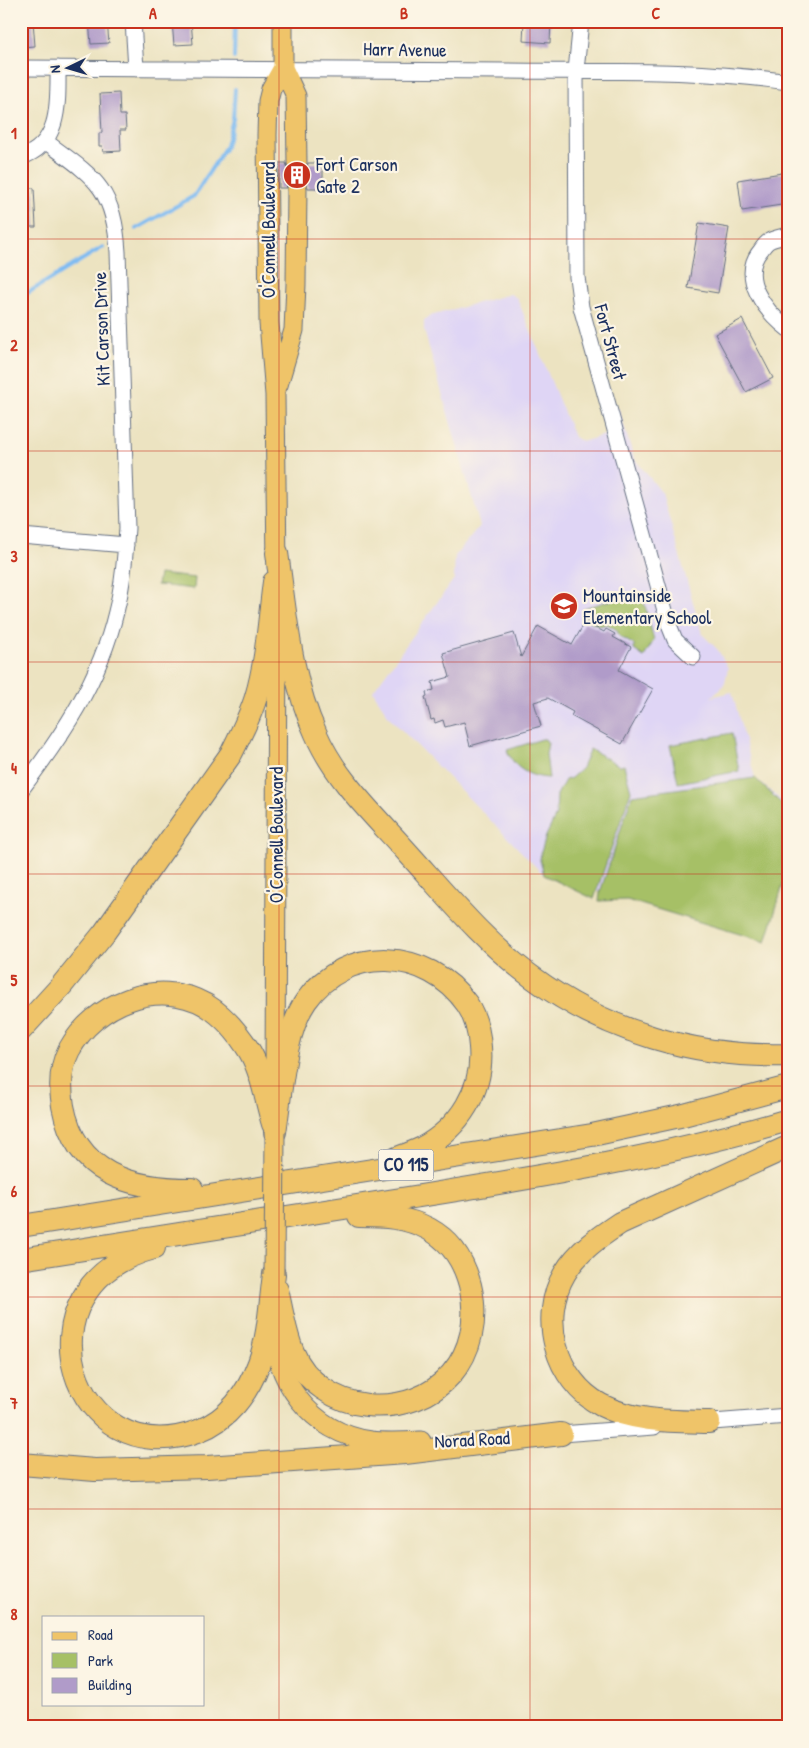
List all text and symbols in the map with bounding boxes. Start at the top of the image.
text: A [149,2,157,24]
text: B [400,2,408,24]
text: C [652,2,661,24]
street label: Harr Avenue [363,35,447,63]
north arrow [42,42,92,92]
text: N [45,64,64,74]
text: 1 [11,122,17,144]
place label: Fort Carson Gate 2 [315,151,398,199]
building icon: Fort Carson Gate 2 [282,160,312,190]
street label: O'Connell Boulevard [255,161,281,298]
street label: Kit Carson Drive [86,271,116,386]
street label: Fort Street [588,300,634,383]
text: 2 [10,334,18,356]
text: 3 [10,545,18,567]
place label: Mountainside Elementary School [583,582,712,630]
school or university icon: Mountainside Elementary School [549,591,579,621]
text: 4 [11,757,17,779]
street label: O'Connell Boulevard [263,766,289,903]
text: 5 [11,969,18,991]
road number: CO 115 [378,1150,434,1180]
text: 6 [11,1180,18,1202]
text: 7 [9,1392,18,1414]
street label: Norad Road [434,1424,511,1454]
text: 8 [11,1603,18,1625]
legend [42,1616,205,1706]
text: Road [88,1624,113,1645]
text: Park [88,1650,113,1671]
text: Building [88,1674,132,1695]

